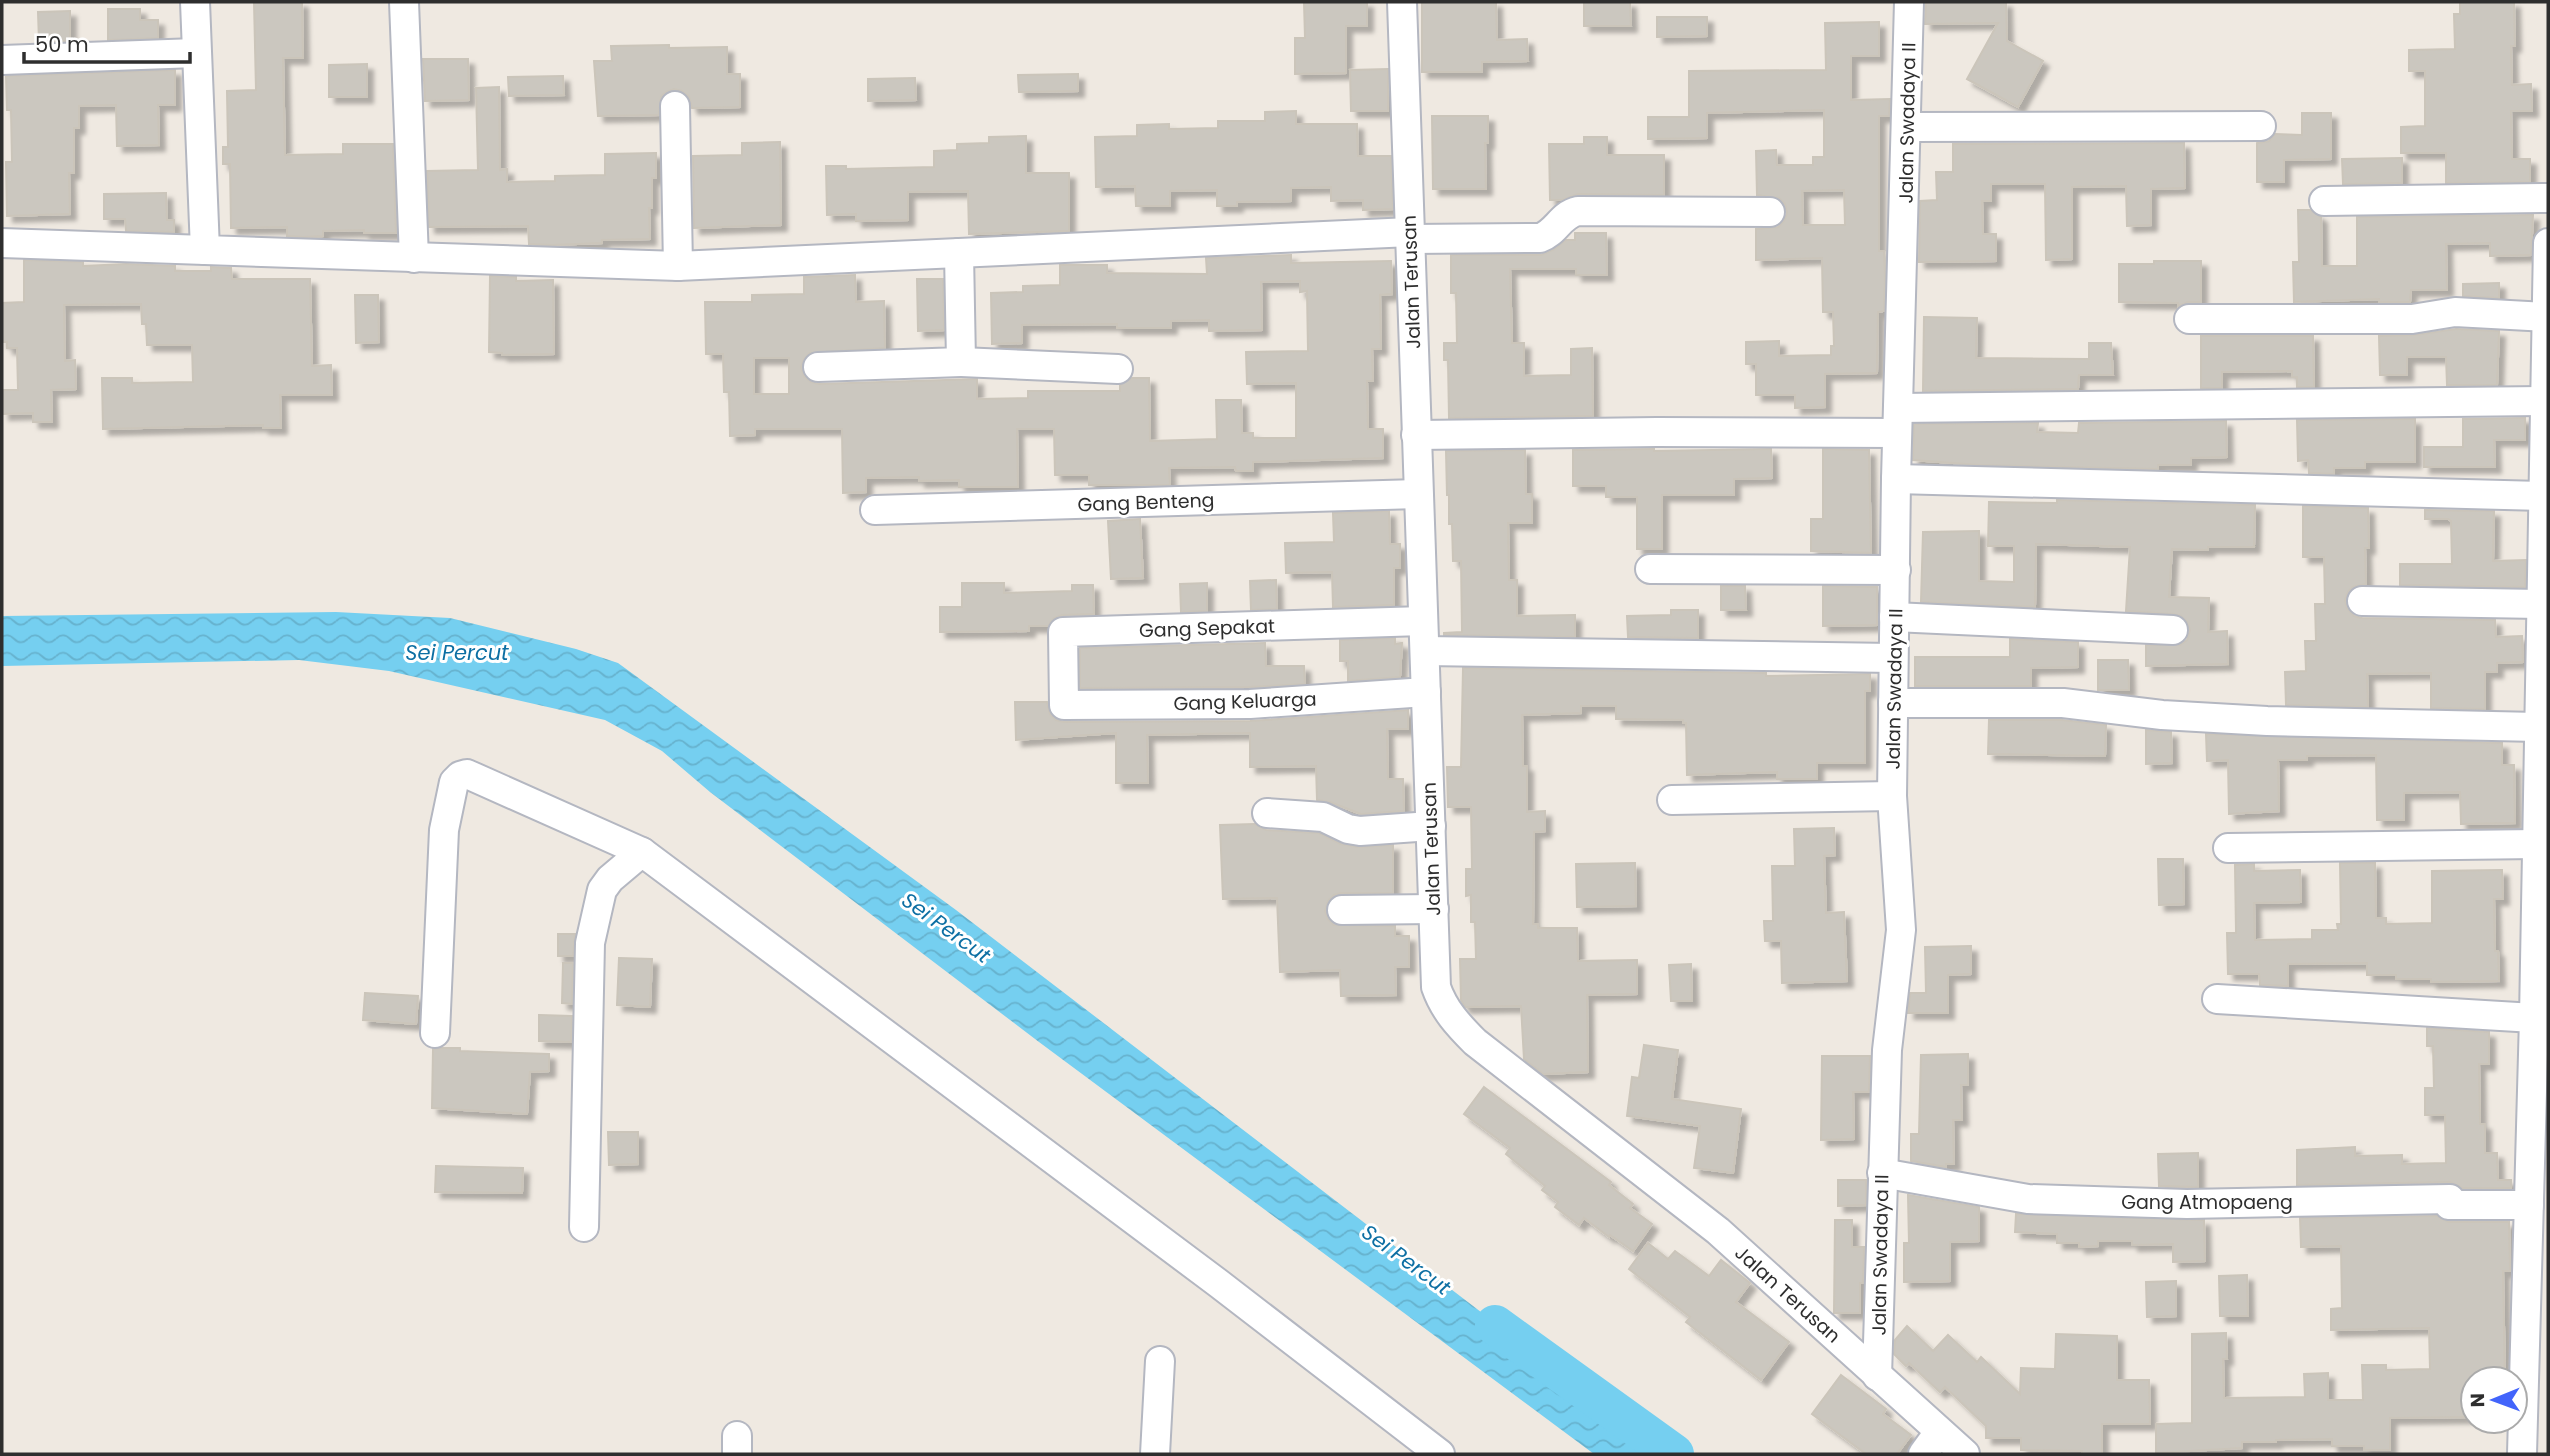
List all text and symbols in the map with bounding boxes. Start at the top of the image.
scale bar [24,21,191,65]
text: 50 m [35,30,89,59]
street label: Jalan Swadaya II [1893,42,1922,204]
street label: Jalan Terusan [1396,215,1427,349]
street label: Gang Benteng [1077,487,1215,518]
street label: Jalan Swadaya II [1880,608,1909,770]
street label: Gang Sepakat [1139,613,1275,644]
water label: Sei Percut [405,638,509,667]
street label: Gang Keluarga [1173,686,1317,717]
street label: Jalan Terusan [1416,782,1447,916]
water label: Sei Percut [896,885,997,970]
street label: Jalan Swadaya II [1866,1174,1895,1336]
street label: Gang Atmopaeng [2121,1189,2293,1216]
water label: Sei Percut [1356,1217,1457,1302]
street label: Jalan Terusan [1729,1240,1846,1349]
north arrow [2459,1365,2529,1435]
text: N [2464,1393,2491,1408]

